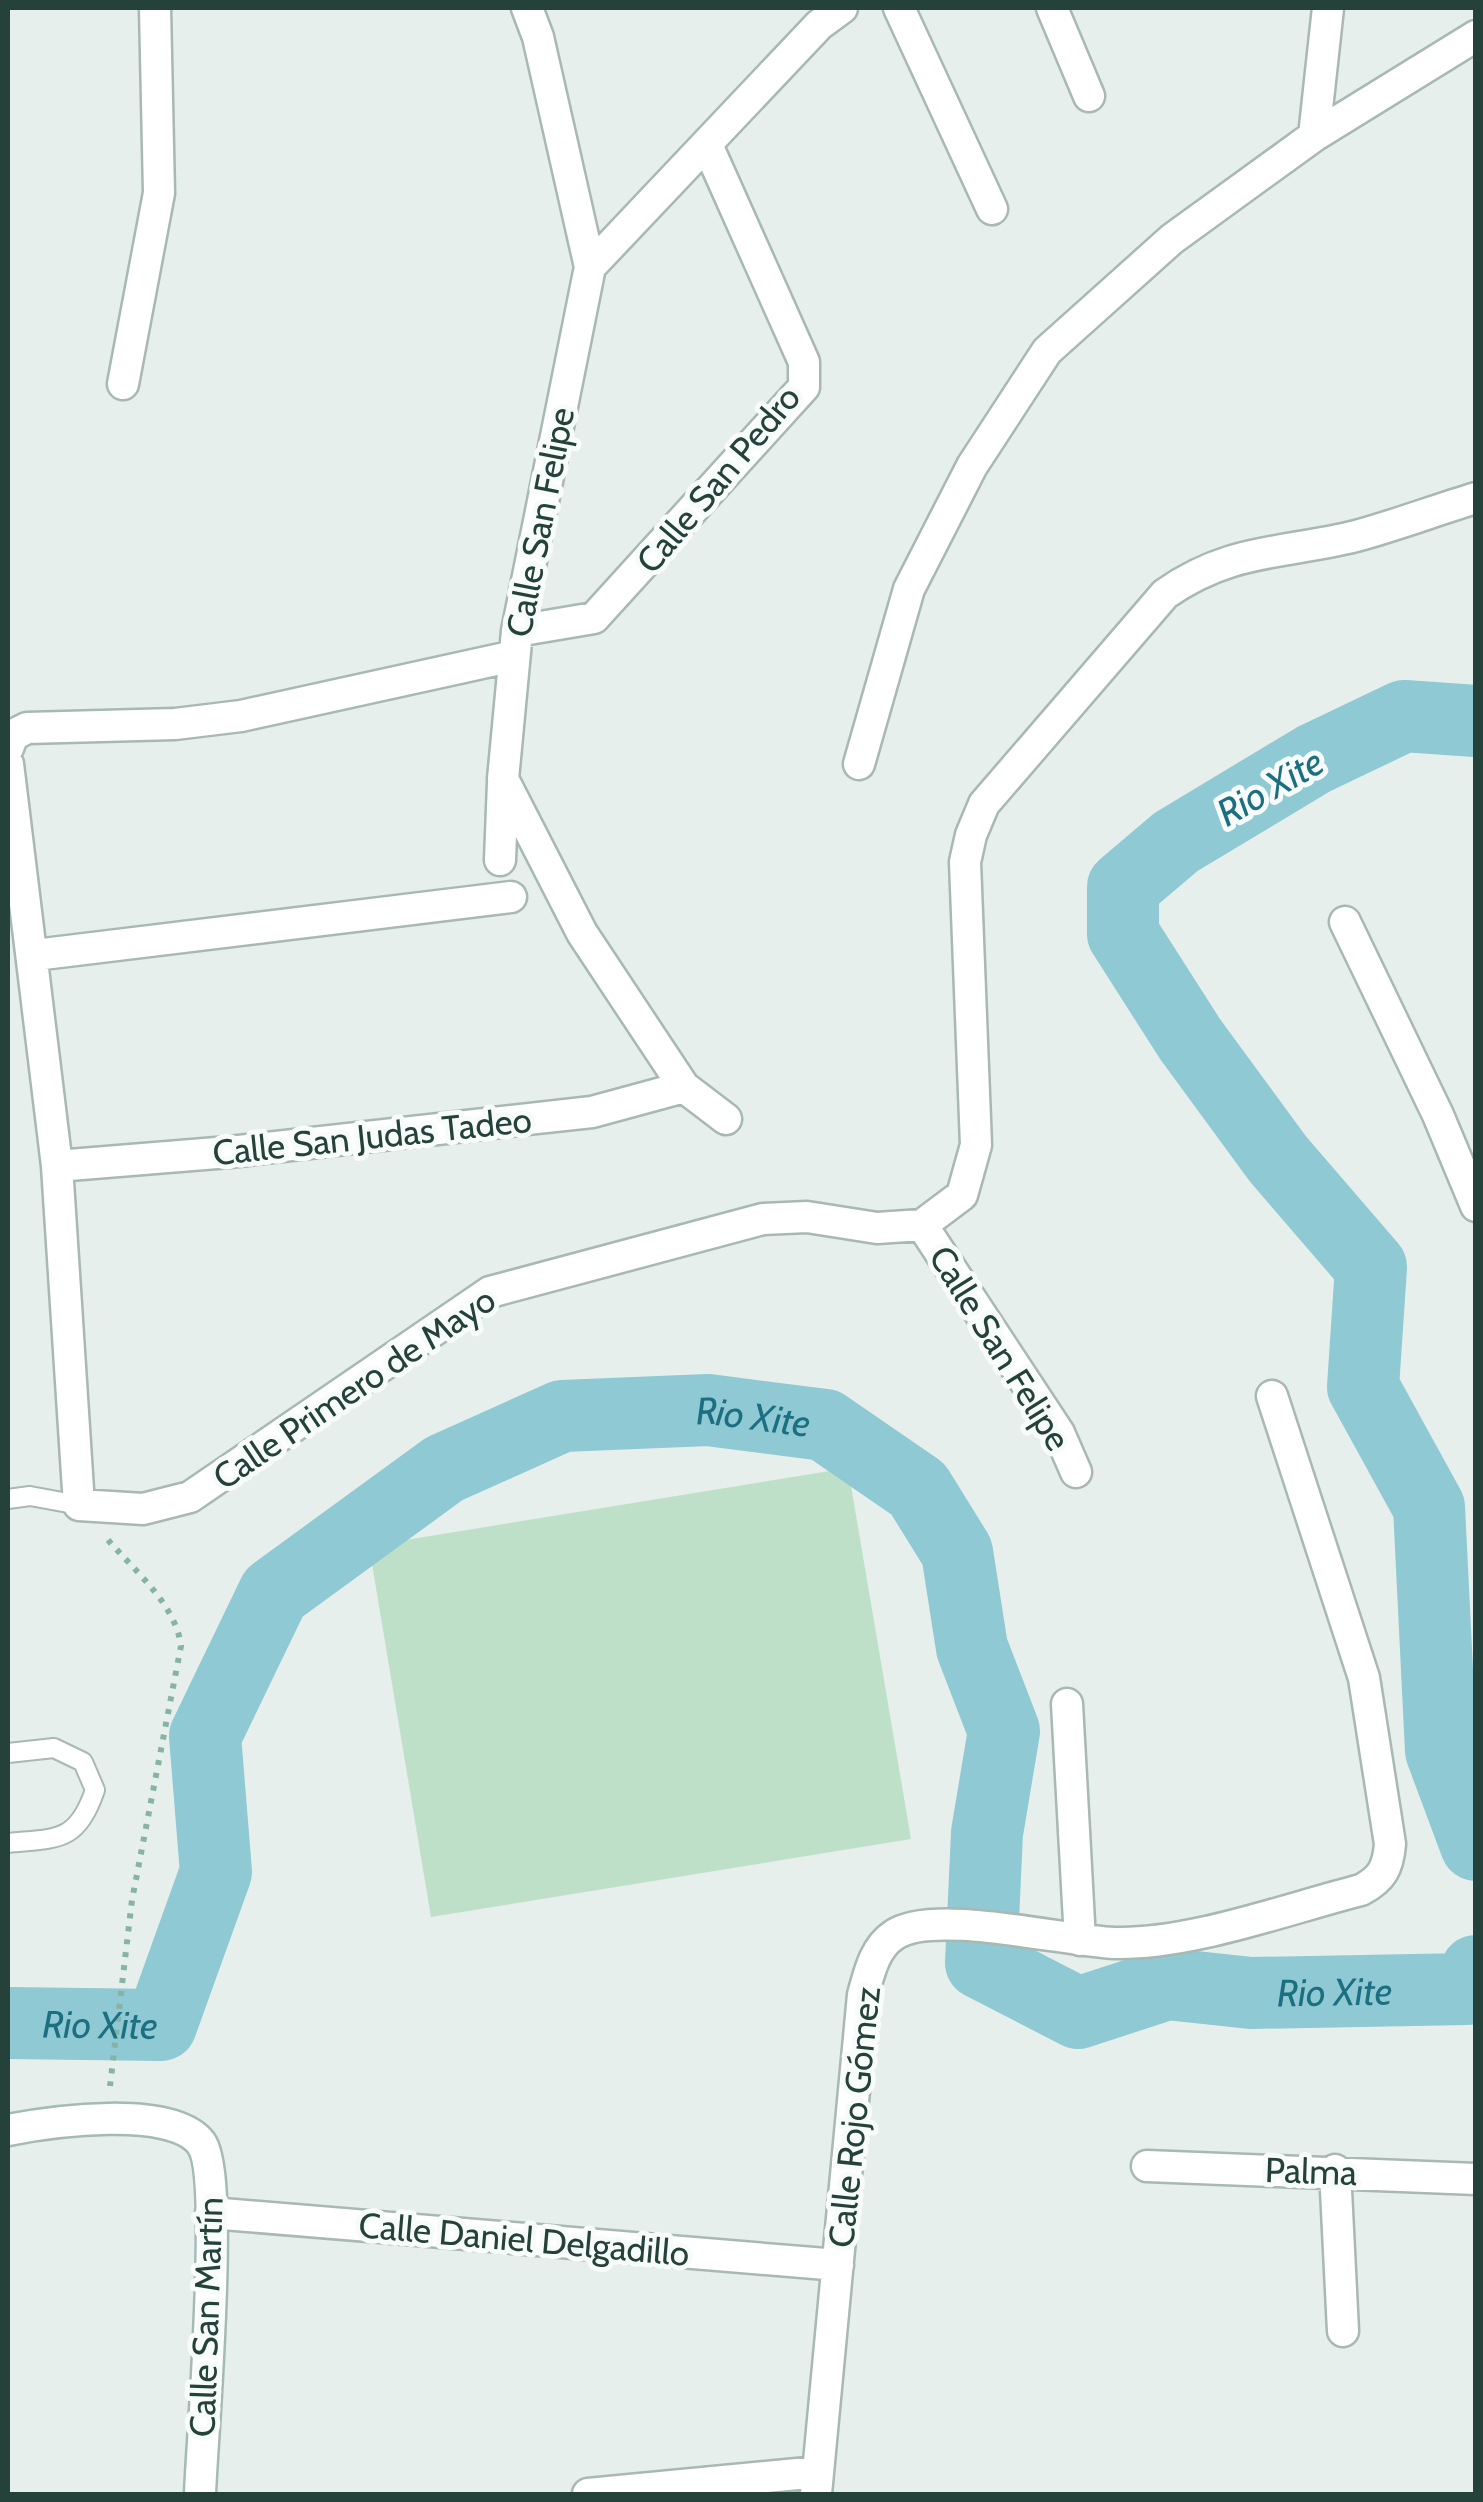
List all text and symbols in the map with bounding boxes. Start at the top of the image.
street label: Calle San Pedro [627,376,809,582]
street label: Calle San Felipe [497,404,583,640]
water label: Rio Xite [1208,738,1332,836]
street label: Calle San Judas Tadeo [210,1098,534,1174]
street label: Calle San Felipe [920,1238,1080,1458]
street label: Calle Primero de Mayo [205,1278,503,1498]
water label: Rio Xite [695,1386,813,1446]
water label: Rio Xite [1276,1967,1393,2016]
street label: Calle Rojo Gómez [819,1984,889,2250]
water label: Rio Xite [42,2000,158,2048]
street label: Palma [1264,2148,1358,2194]
street label: Calle San Martín [180,2196,232,2438]
street label: Calle Daniel Delgadillo [357,2203,691,2275]

